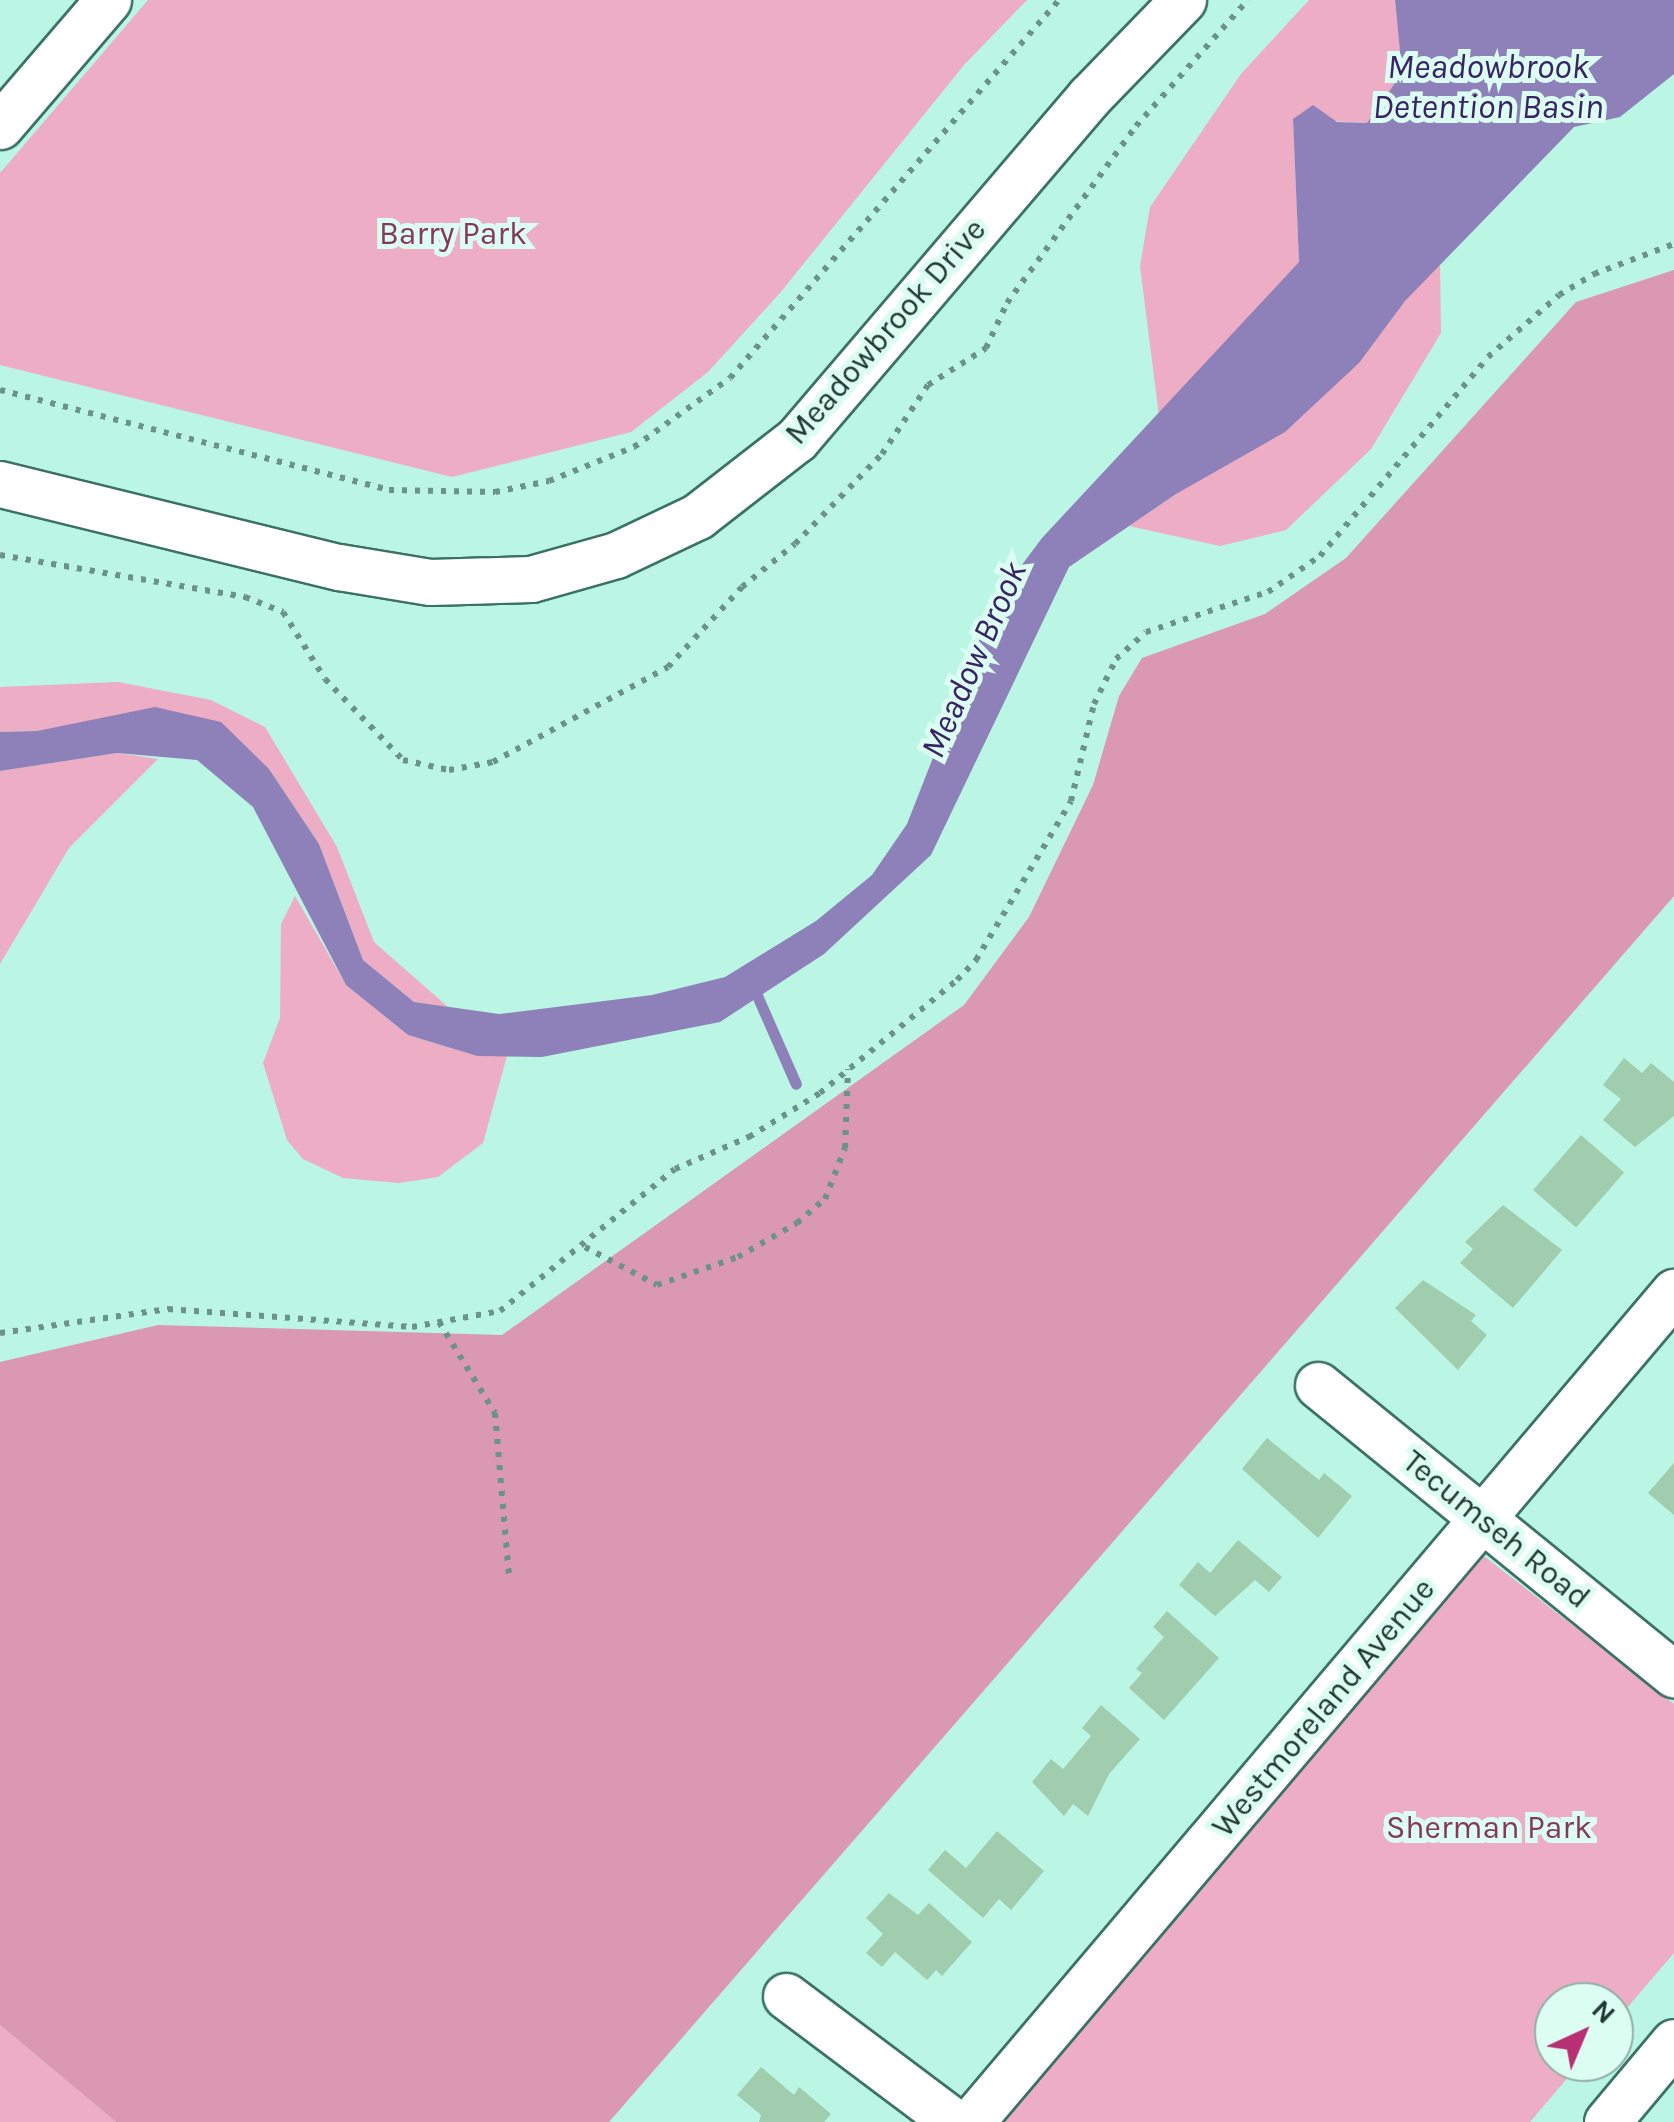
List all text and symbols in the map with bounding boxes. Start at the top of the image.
water label: Meadowbrook Detention Basin [1372,46,1604,128]
street label: Meadowbrook Drive [777,211,995,453]
park label: Barry Park [379,215,527,253]
water label: Meadow Brook [912,555,1036,765]
street label: Tecumseh Road [1395,1443,1597,1617]
street label: Westmoreland Avenue [1205,1571,1443,1845]
park label: Sherman Park [1386,1809,1592,1847]
north arrow [1534,1982,1634,2082]
text: N [1585,1993,1622,2030]

